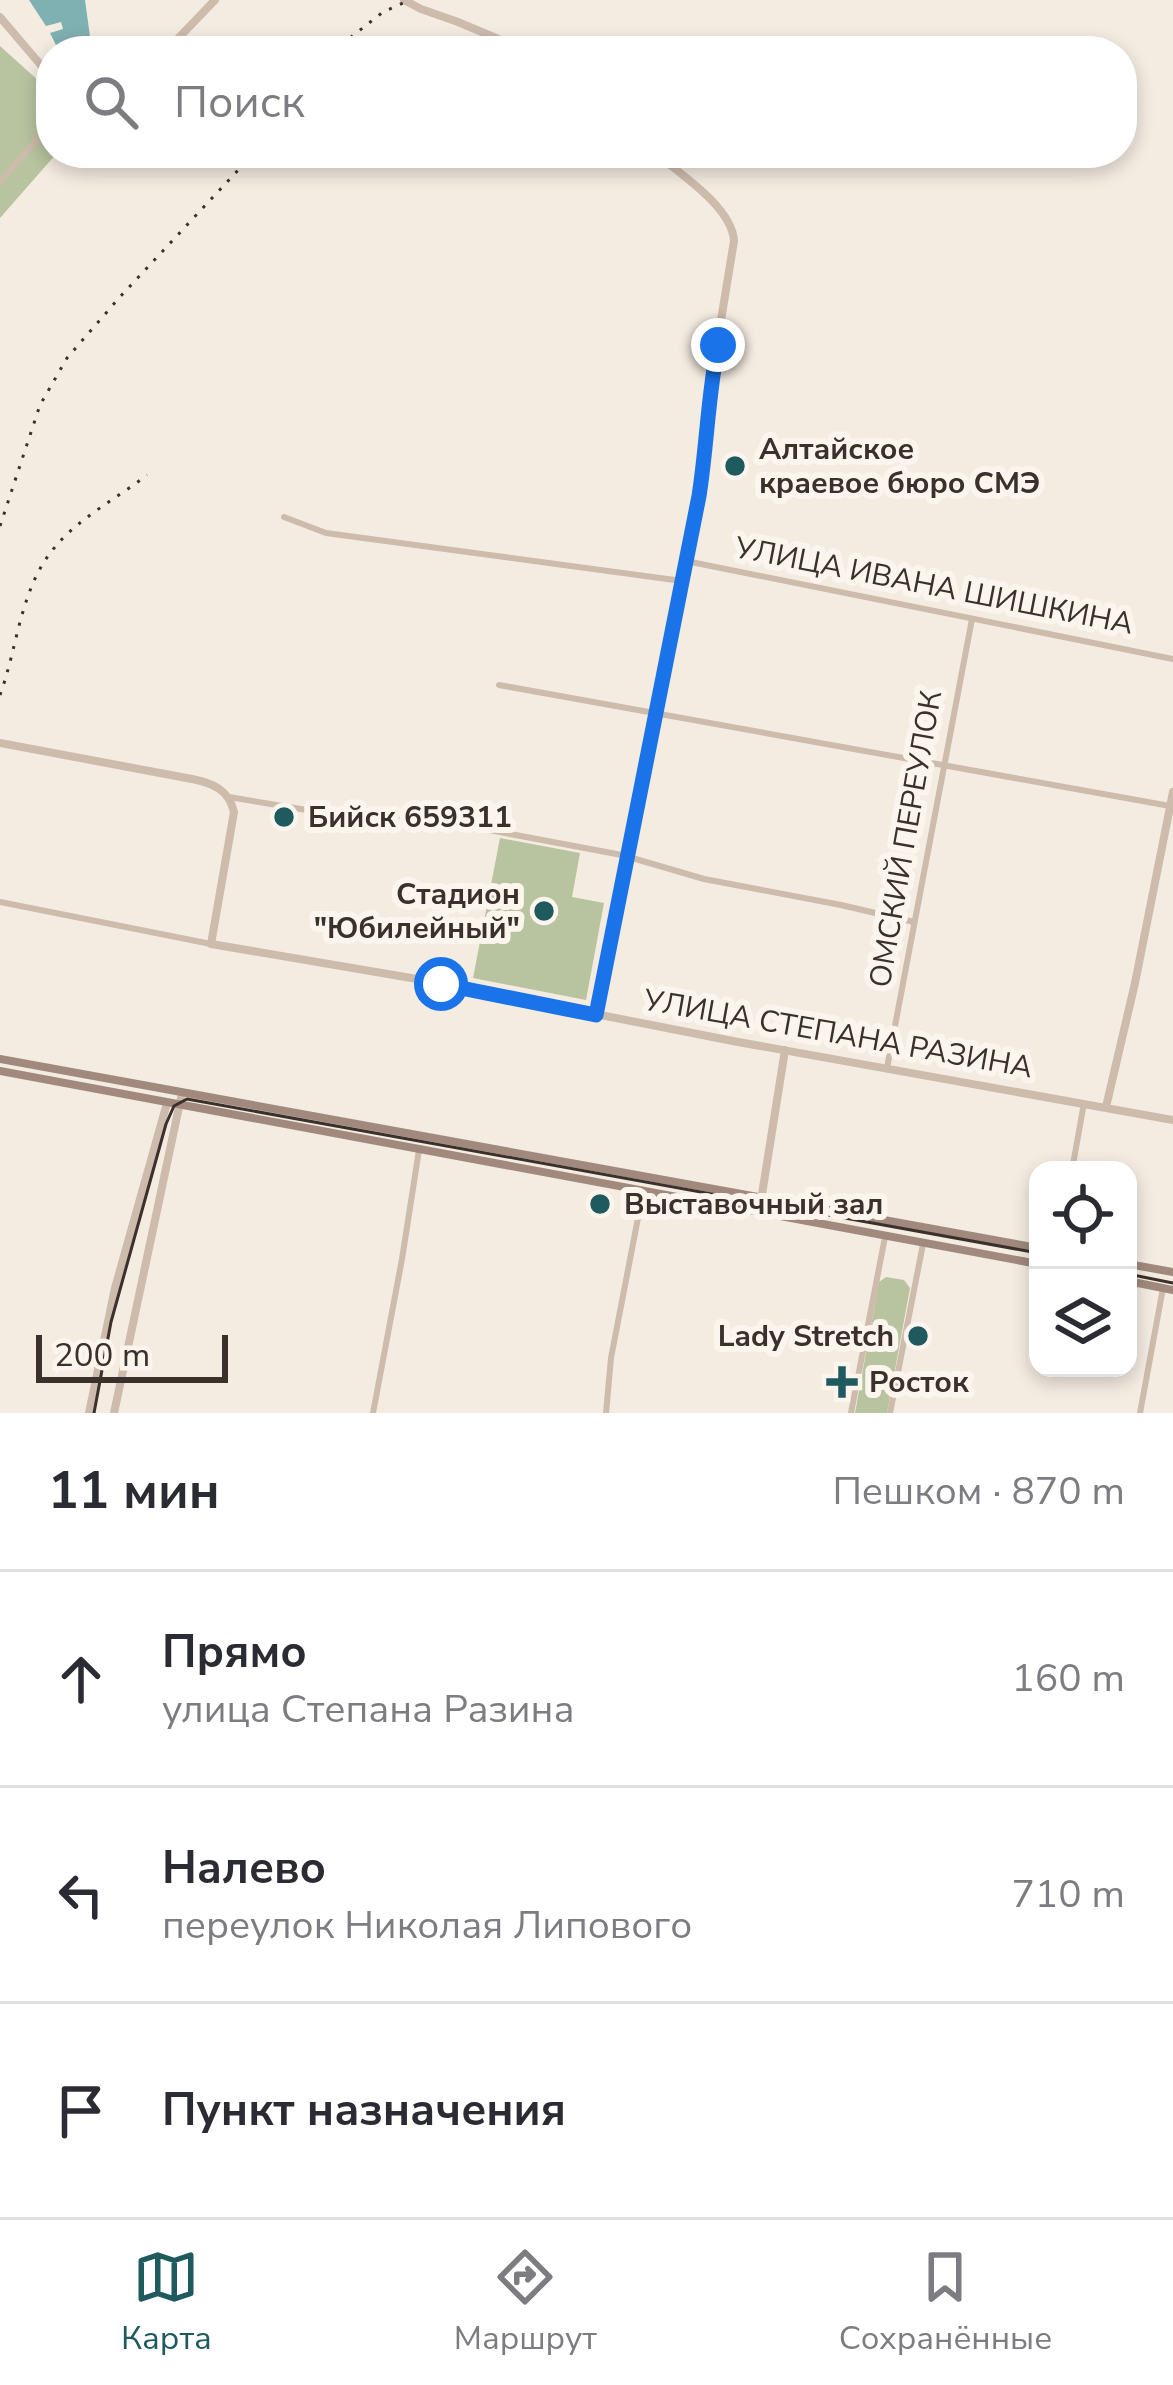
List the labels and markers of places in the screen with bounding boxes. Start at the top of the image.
place label: Алтайское краевое бюро СМЭ [759,429,1040,504]
marker: Алтайское краевое бюро СМЭ [722,453,748,479]
place label: Бийск 659311 [308,797,512,838]
marker: Бийск 659311 [271,804,297,830]
place label: Стадион "Юбилейный" [314,874,520,949]
marker: Стадион "Юбилейный" [531,898,557,924]
place label: Выставочный зал [624,1184,884,1225]
marker: Выставочный зал [587,1191,613,1217]
place label: Lady Stretch [718,1316,894,1357]
marker: Lady Stretch [905,1323,931,1349]
place label: Росток [869,1362,969,1403]
marker: Росток [826,1366,858,1398]

